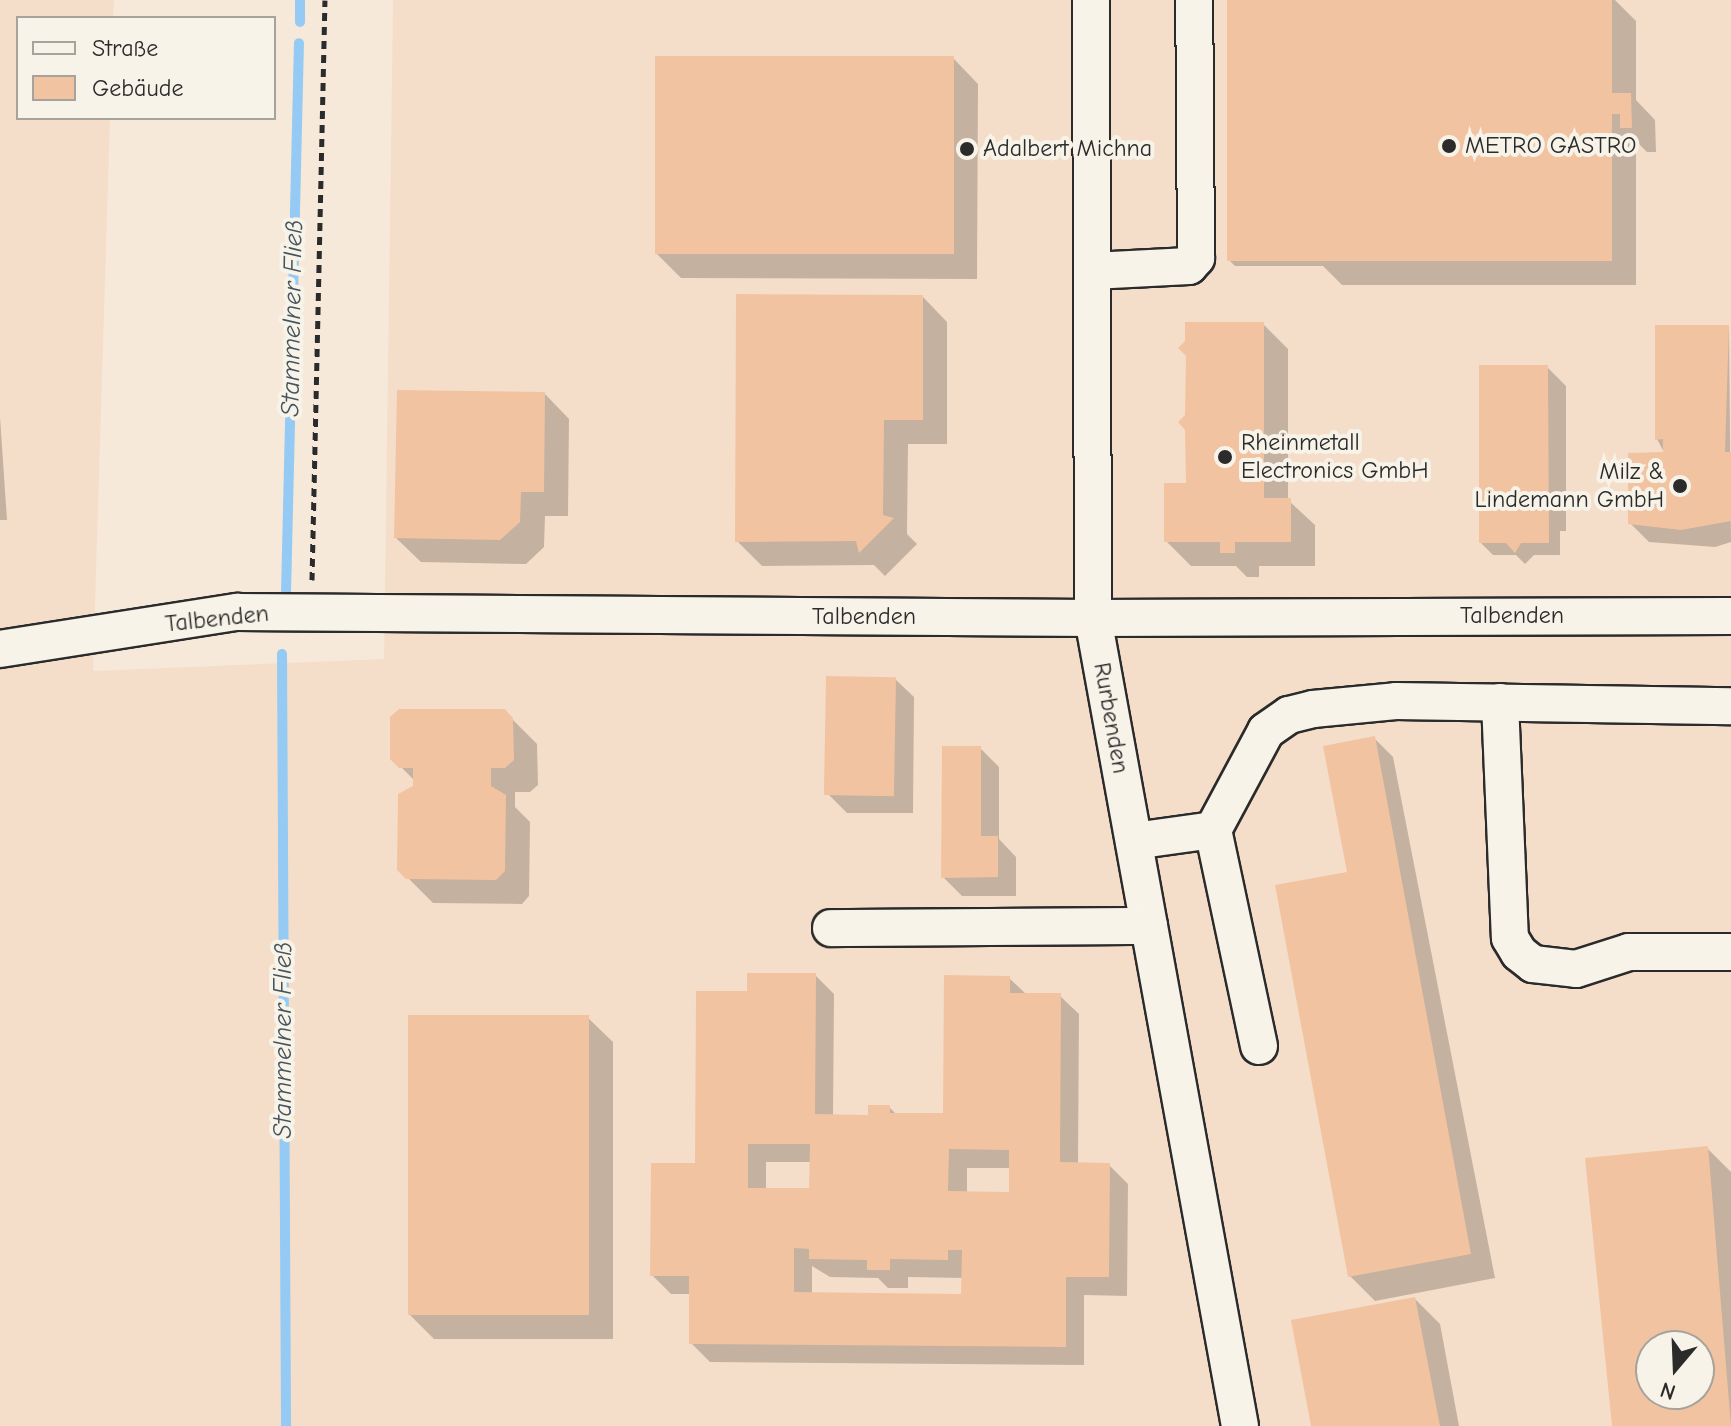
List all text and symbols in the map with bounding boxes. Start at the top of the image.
legend [16,16,276,120]
text: Straße [92,34,158,62]
text: Gebäude [92,74,183,102]
place label: METRO GASTRO [1465,132,1637,160]
place label: Adalbert Michna [983,135,1152,163]
marker: METRO GASTRO [1440,137,1458,155]
marker: Adalbert Michna [958,140,976,158]
water label: Stammelner Fließ [276,219,310,417]
place label: Rheinmetall Electronics GmbH [1241,429,1429,485]
marker: Rheinmetall Electronics GmbH [1216,448,1234,466]
place label: Milz & Lindemann GmbH [1475,458,1664,514]
marker: Milz & Lindemann GmbH [1671,477,1689,495]
street label: Talbenden [164,599,270,639]
street label: Talbenden [1460,602,1564,630]
street label: Talbenden [812,603,916,631]
street label: Rurbenden [1087,660,1135,776]
water label: Stammelner Fließ [268,941,300,1139]
north arrow [1635,1330,1715,1410]
text: N [1657,1376,1679,1405]

